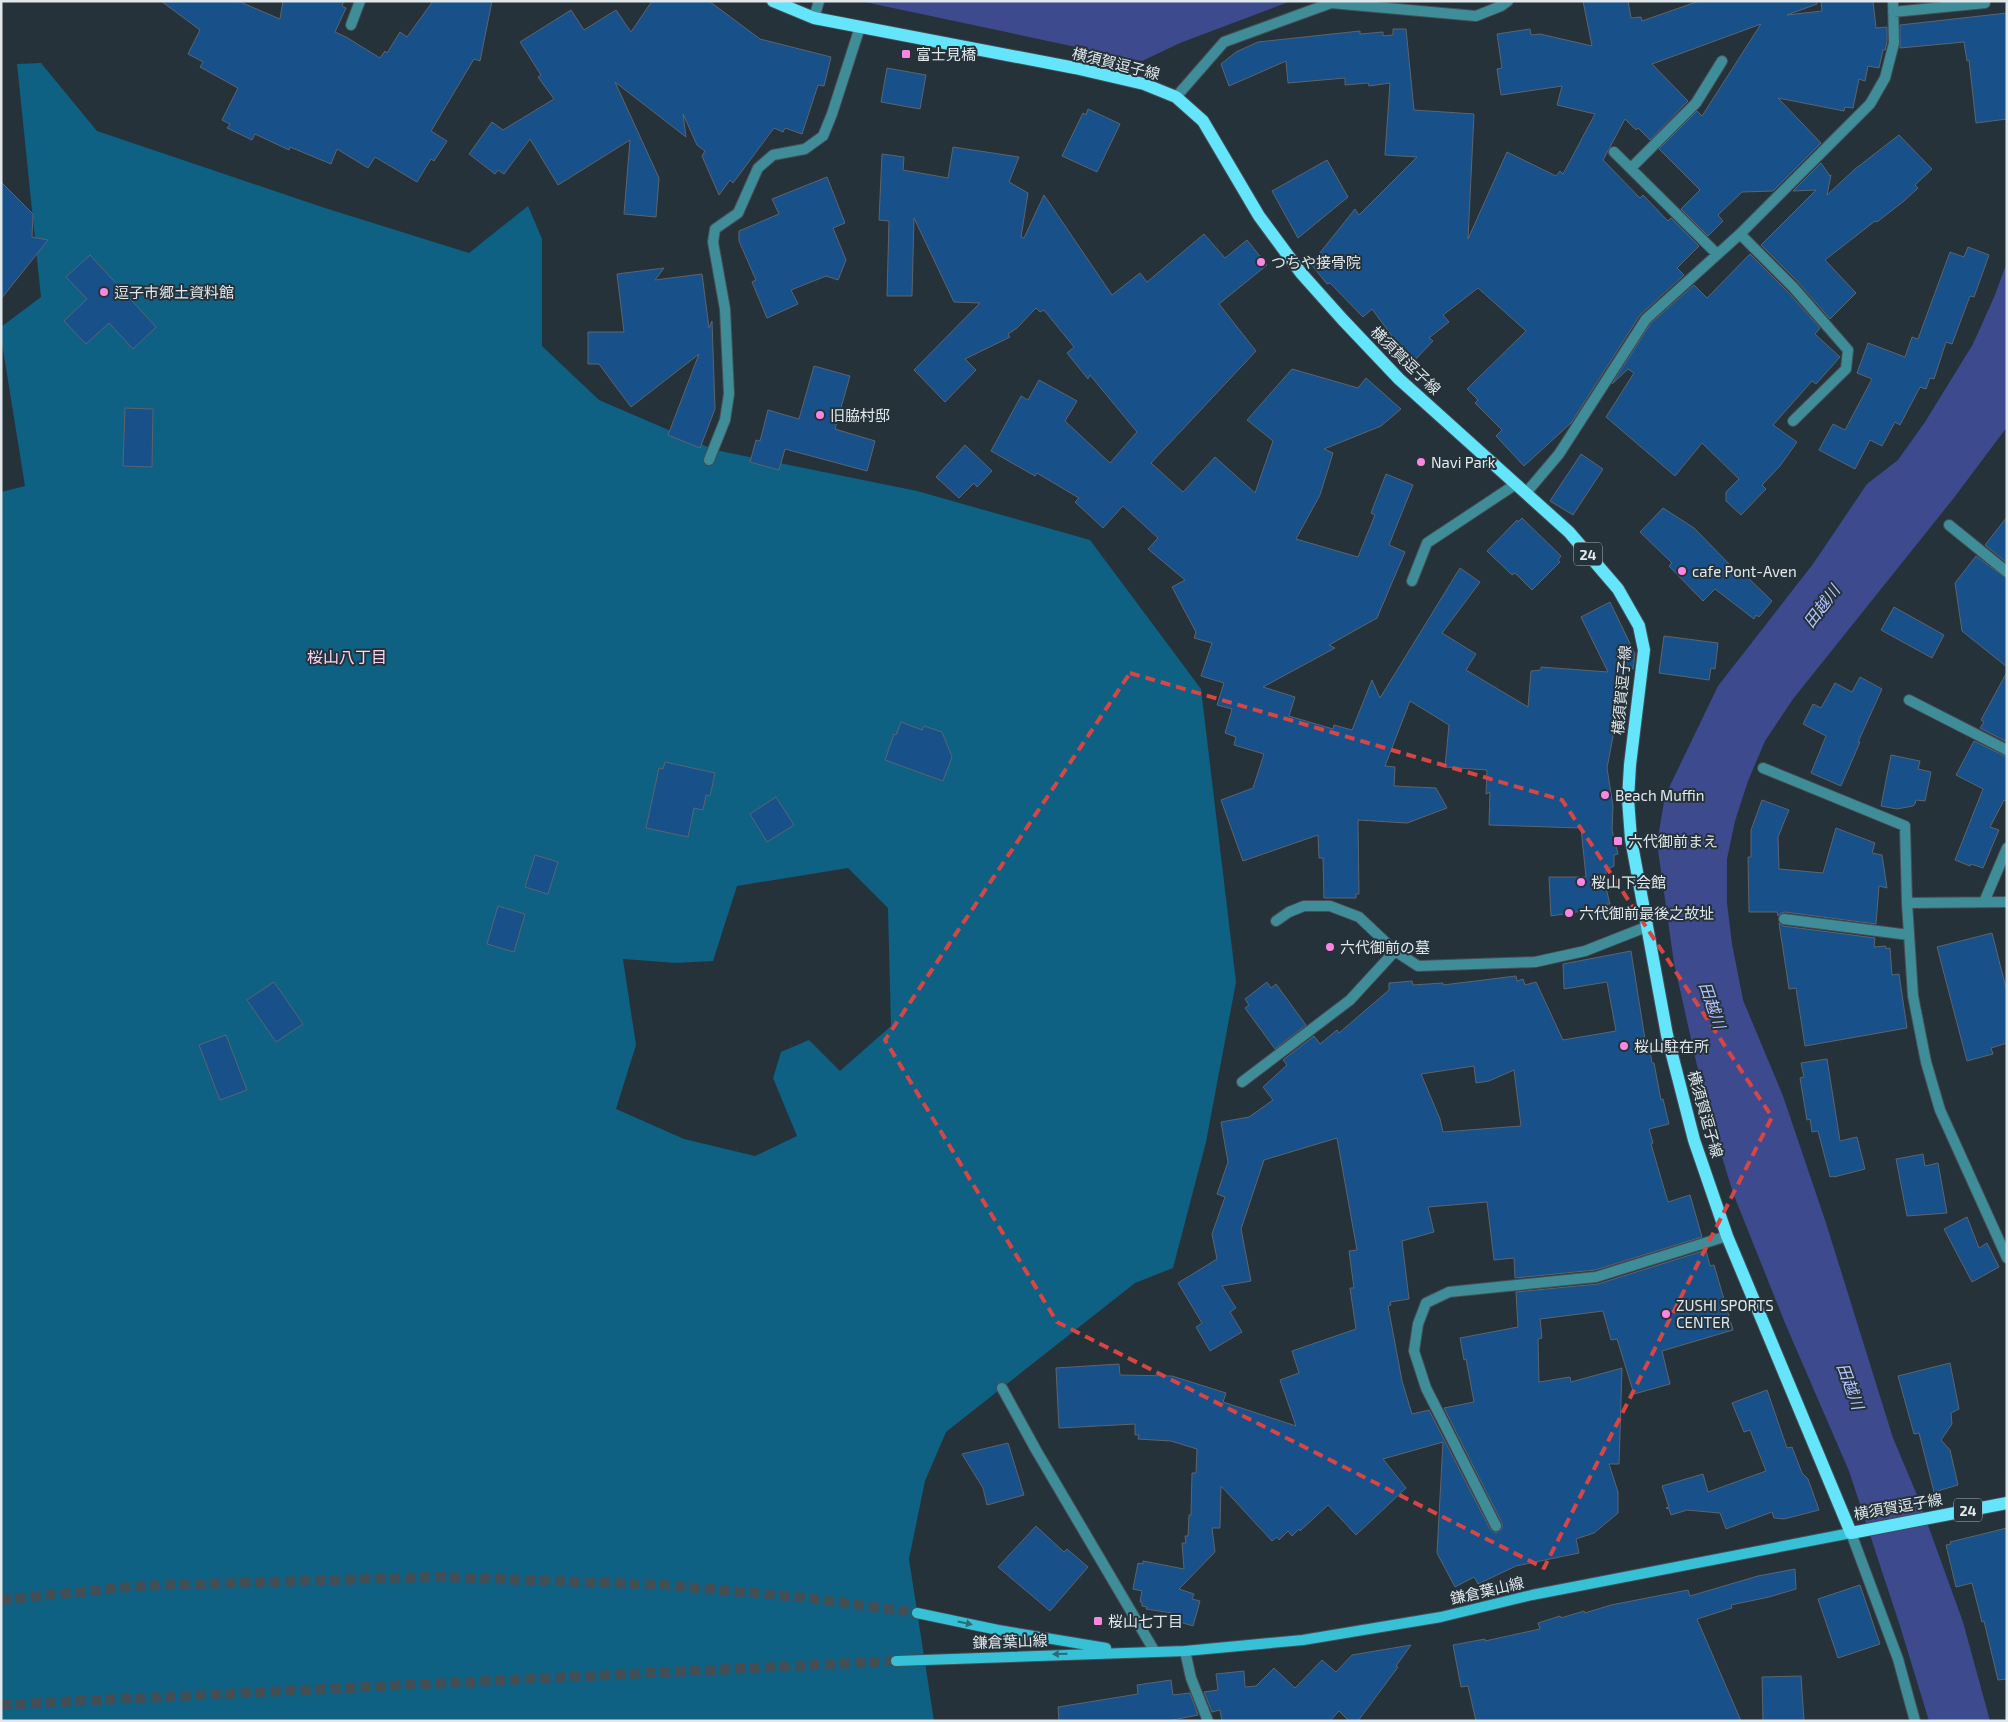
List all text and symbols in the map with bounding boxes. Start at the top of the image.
street label: 横須賀逗子線 [1070,43,1162,83]
place label: 富士見橋 [916,45,976,63]
marker: 富士見橋 [900,48,912,60]
place label: つちや接骨院 [1271,253,1361,271]
marker: つちや接骨院 [1255,256,1267,268]
place label: 逗子市郷土資料館 [114,283,234,301]
marker: 逗子市郷土資料館 [98,286,110,298]
street label: 横須賀逗子線 [1367,322,1445,398]
place label: 旧脇村邸 [830,406,890,424]
marker: 旧脇村邸 [814,409,826,421]
place label: Navi Park [1431,453,1496,471]
marker: Navi Park [1415,456,1427,468]
road number: 24 [1574,542,1602,566]
place label: cafe Pont-Aven [1692,562,1797,580]
marker: cafe Pont-Aven [1676,565,1688,577]
water label: 田越川 [1799,580,1844,631]
street label: 横須賀逗子線 [1608,644,1634,736]
district label: 桜山八丁目 [307,647,387,666]
place label: Beach Muffin [1615,786,1704,804]
marker: Beach Muffin [1599,789,1611,801]
place label: 六代御前まえ [1628,832,1718,850]
marker: 六代御前まえ [1612,835,1624,847]
place label: 桜山下会館 [1591,873,1666,891]
marker: 桜山下会館 [1575,876,1587,888]
place label: 六代御前最後之故址 [1579,904,1714,922]
marker: 六代御前最後之故址 [1563,907,1575,919]
place label: 六代御前の墓 [1340,938,1430,956]
marker: 六代御前の墓 [1324,941,1336,953]
water label: 田越川 [1696,979,1730,1033]
place label: 桜山駐在所 [1634,1037,1709,1055]
marker: 桜山駐在所 [1618,1040,1630,1052]
street label: 横須賀逗子線 [1685,1068,1727,1160]
place label: ZUSHI SPORTS CENTER [1676,1296,1774,1331]
marker: ZUSHI SPORTS CENTER [1660,1308,1672,1320]
water label: 田越川 [1834,1360,1869,1414]
street label: 横須賀逗子線 [1852,1489,1944,1523]
road number: 24 [1954,1498,1982,1522]
street label: 鎌倉葉山線 [1448,1573,1526,1607]
place label: 桜山七丁目 [1108,1612,1183,1630]
marker: 桜山七丁目 [1092,1615,1104,1627]
one-way arrow [957,1619,973,1627]
street label: 鎌倉葉山線 [972,1631,1048,1651]
one-way arrow [1052,1651,1068,1659]

